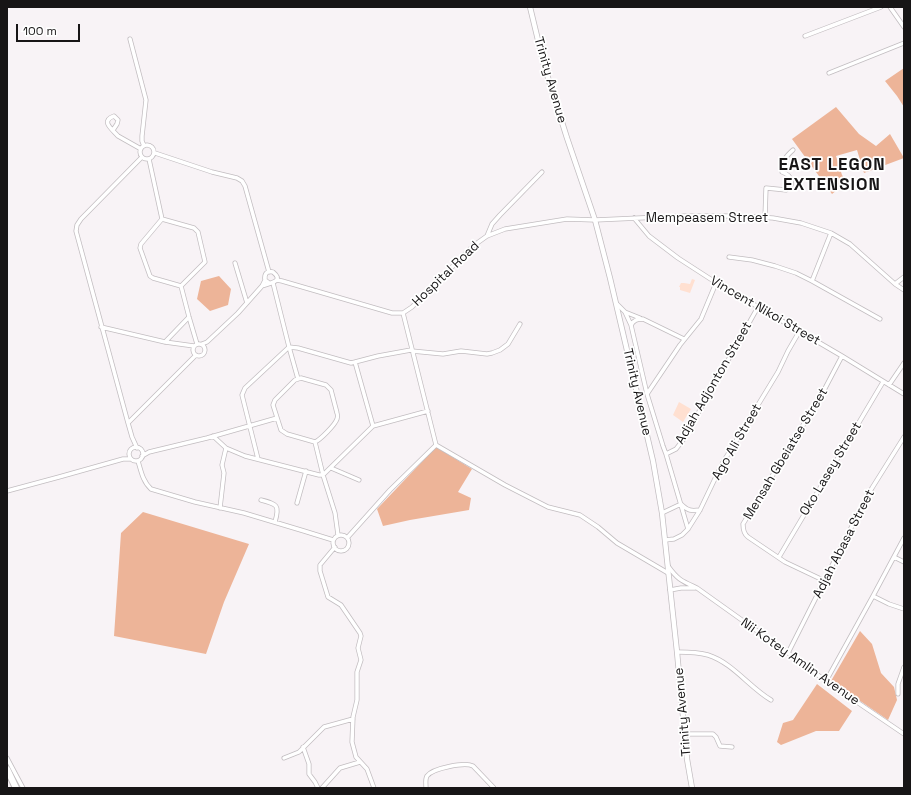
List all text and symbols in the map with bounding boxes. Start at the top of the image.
scale bar [18,16,82,42]
text: 100 m [23,23,57,39]
street label: Trinity Avenue [530,35,570,125]
district label: EAST LEGON EXTENSION [778,155,886,195]
street label: Mempeasem Street [646,210,768,226]
street label: Hospital Road [409,238,483,310]
street label: Vincent Nikoi Street [707,273,823,349]
street label: Adjah Adjonton Street [673,319,755,447]
street label: Trinity Avenue [619,347,655,437]
street label: Mensah Gbeiatse Street [740,385,832,523]
street label: Ago Ali Street [709,401,765,483]
street label: Oko Lasey Street [797,419,865,519]
street label: Adjah Abasa Street [810,487,878,601]
street label: Nii Kotey Amlin Avenue [738,615,862,709]
street label: Trinity Avenue [671,667,695,757]

